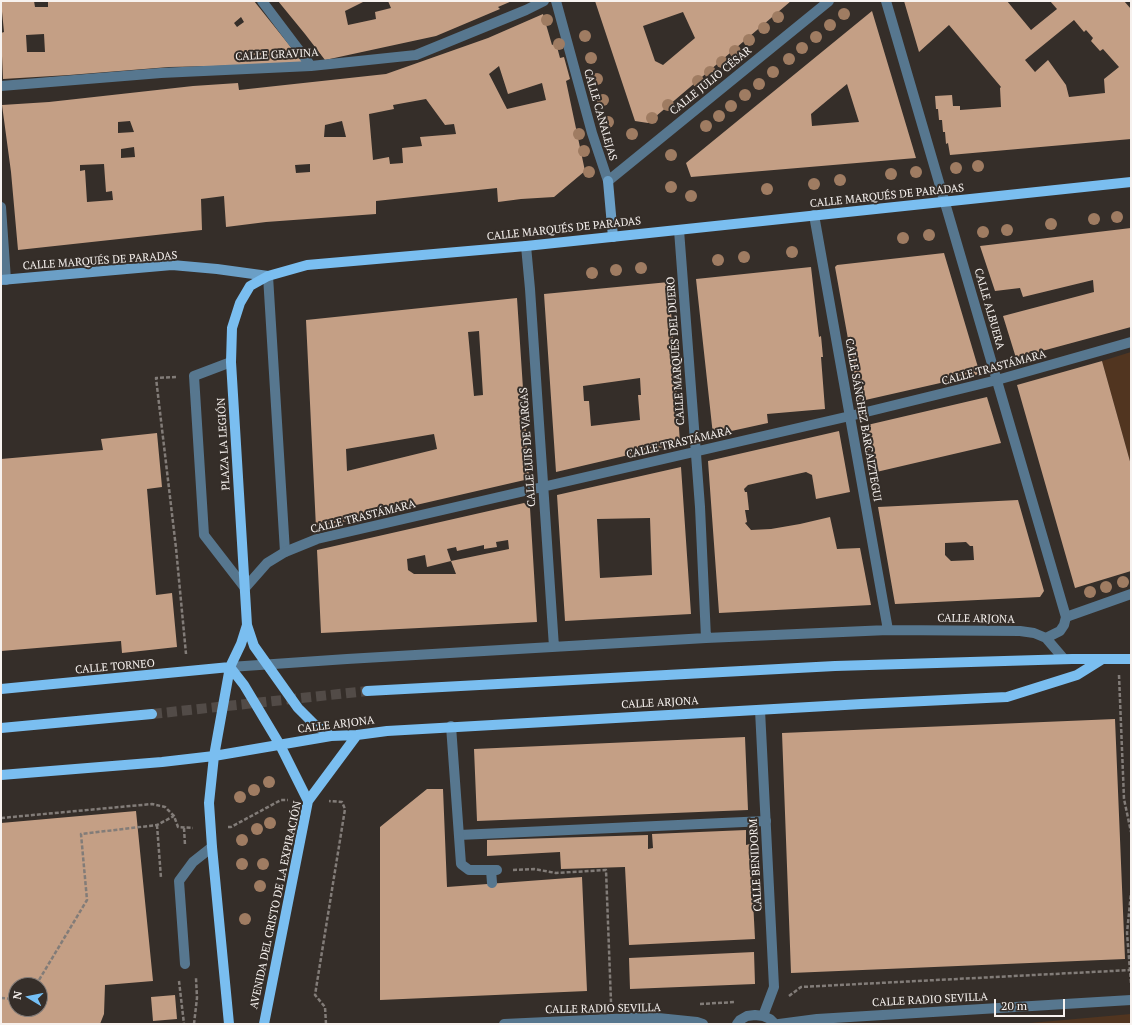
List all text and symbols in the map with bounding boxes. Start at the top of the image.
street label: CALLE JULIO CÉSAR [668,44,754,118]
street label: CALLE GRAVINA [235,46,319,64]
street label: CALLE CANALEJAS [581,68,619,162]
street label: CALLE MARQUÉS DE PARADAS [809,181,965,211]
street label: CALLE MARQUÉS DE PARADAS [486,214,642,244]
street label: CALLE MARQUÉS DE PARADAS [22,249,178,273]
street label: CALLE ALBUERA [971,267,1007,351]
street label: CALLE MARQUÉS DEL DUERO [664,276,688,426]
street label: CALLE SÁNCHEZ BARCAIZTEGUI [842,337,884,503]
street label: CALLE TRASTÁMARA [940,348,1048,388]
street label: CALLE LUIS DE VARGAS [517,387,539,507]
street label: PLAZA LA LEGIÓN [215,397,233,491]
street label: CALLE TRASTÁMARA [625,424,733,462]
street label: CALLE TRASTÁMARA [309,498,417,536]
street label: CALLE ARJONA [937,612,1015,626]
street label: CALLE TORNEO [75,657,155,677]
street label: CALLE ARJONA [621,694,699,712]
street label: CALLE ARJONA [297,714,375,736]
street label: AVENIDA DEL CRISTO DE LA EXPIRACIÓN [247,800,305,1010]
street label: CALLE BENIDORM [747,818,765,912]
north arrow [8,977,48,1017]
text: N [10,990,25,1000]
street label: CALLE RADIO SEVILLA [872,990,988,1010]
scale bar [996,991,1067,1017]
text: 20 m [1001,998,1027,1013]
street label: CALLE RADIO SEVILLA [545,1001,661,1017]

